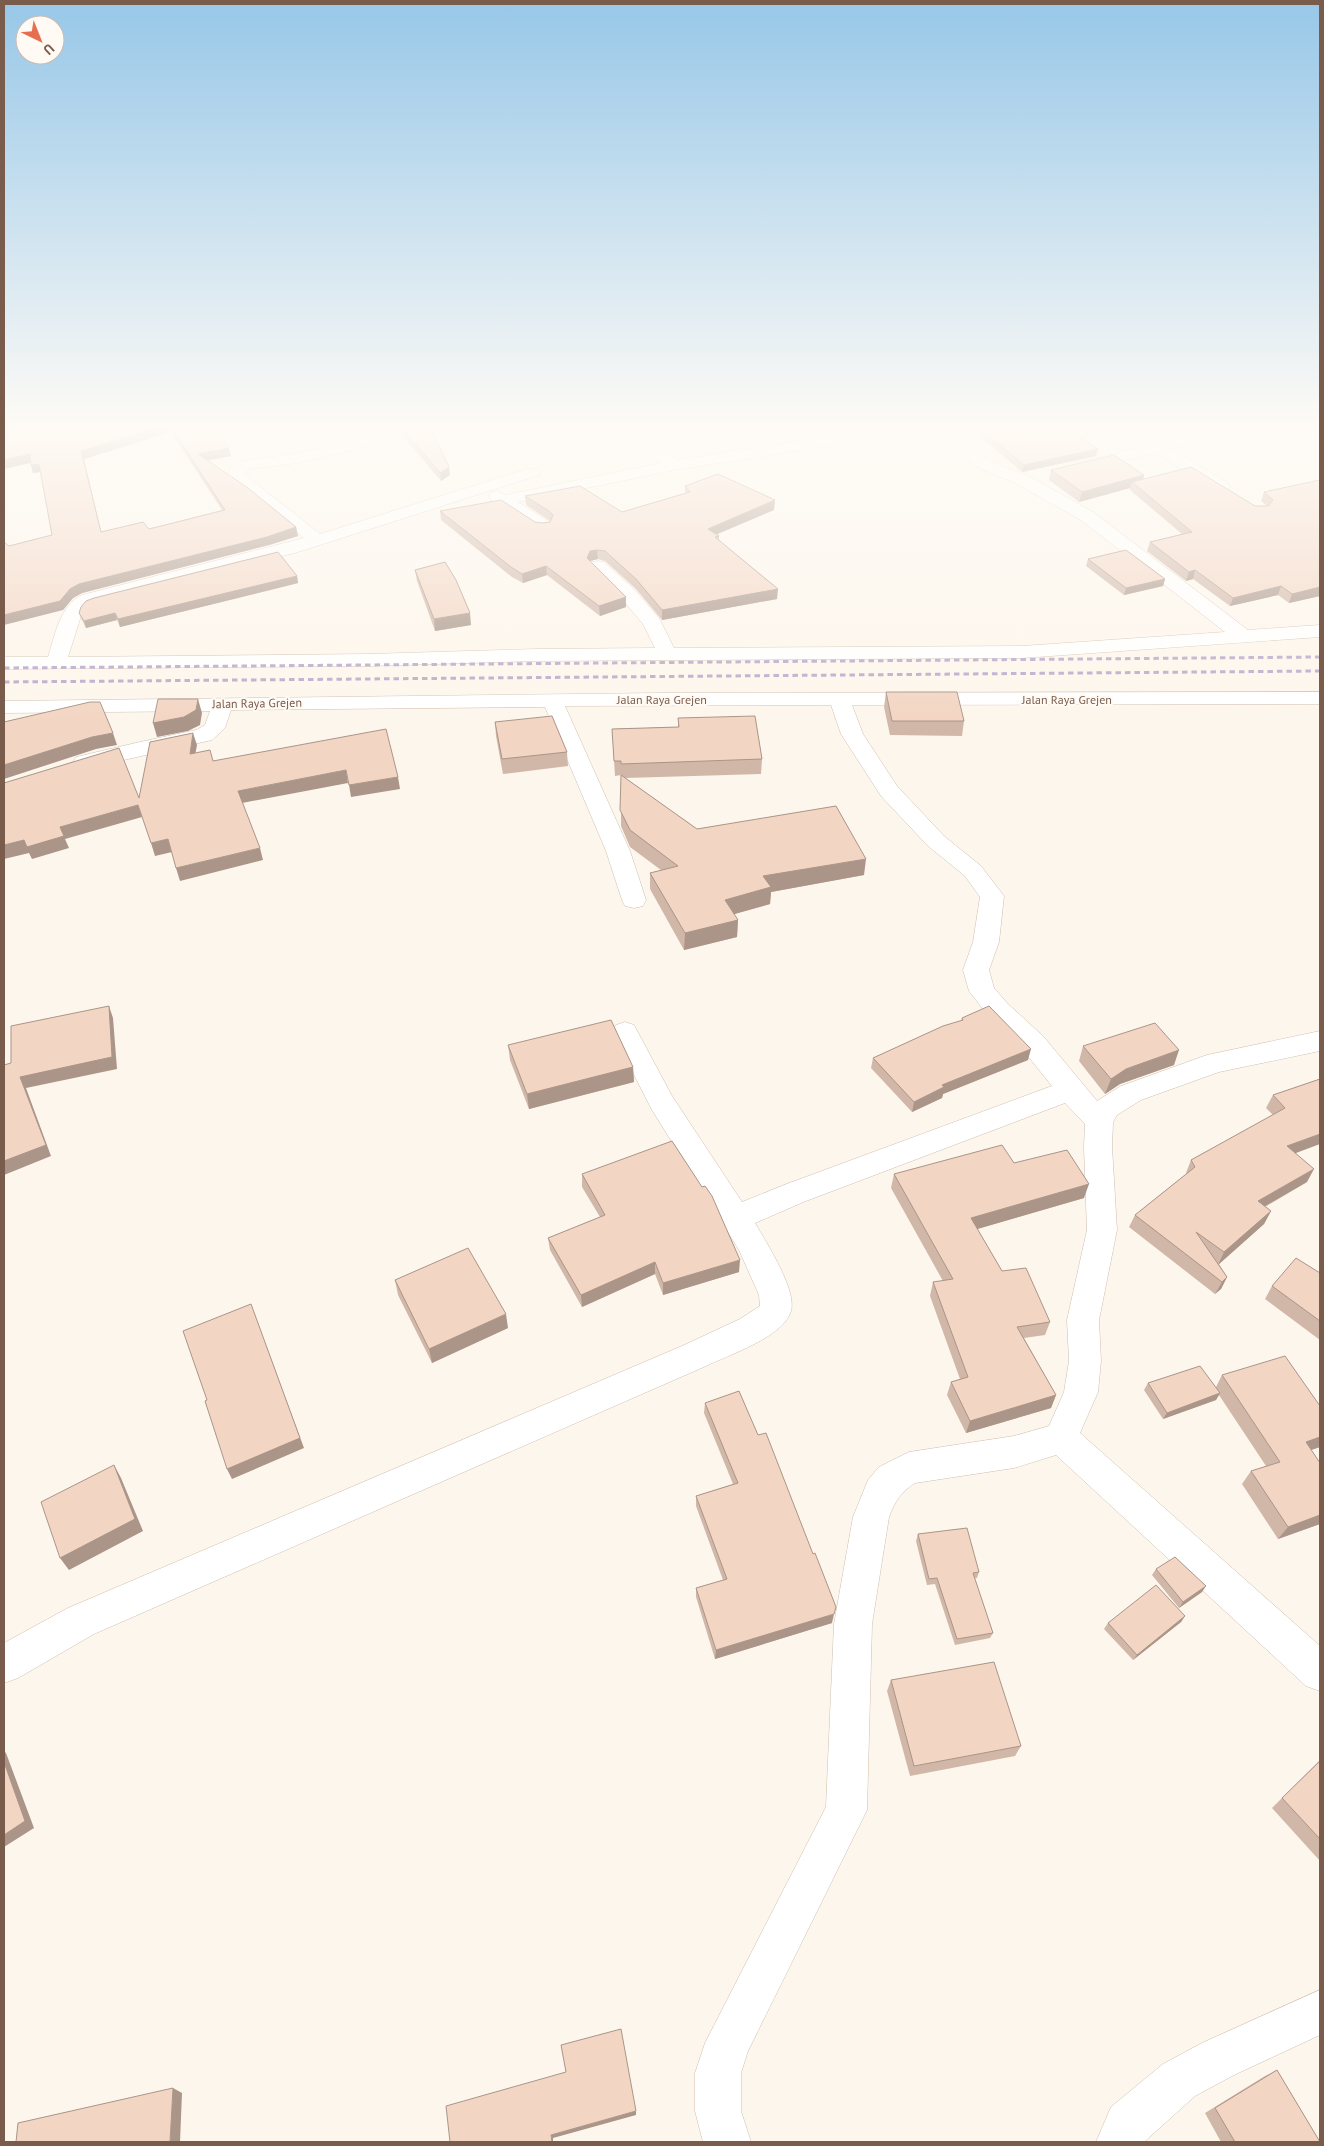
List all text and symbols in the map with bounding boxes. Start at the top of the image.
north arrow [15,15,65,65]
text: U [40,40,58,59]
street label: Jalan Raya Grejen [616,692,707,707]
street label: Jalan Raya Grejen [1021,692,1112,707]
street label: Jalan Raya Grejen [211,695,302,711]

